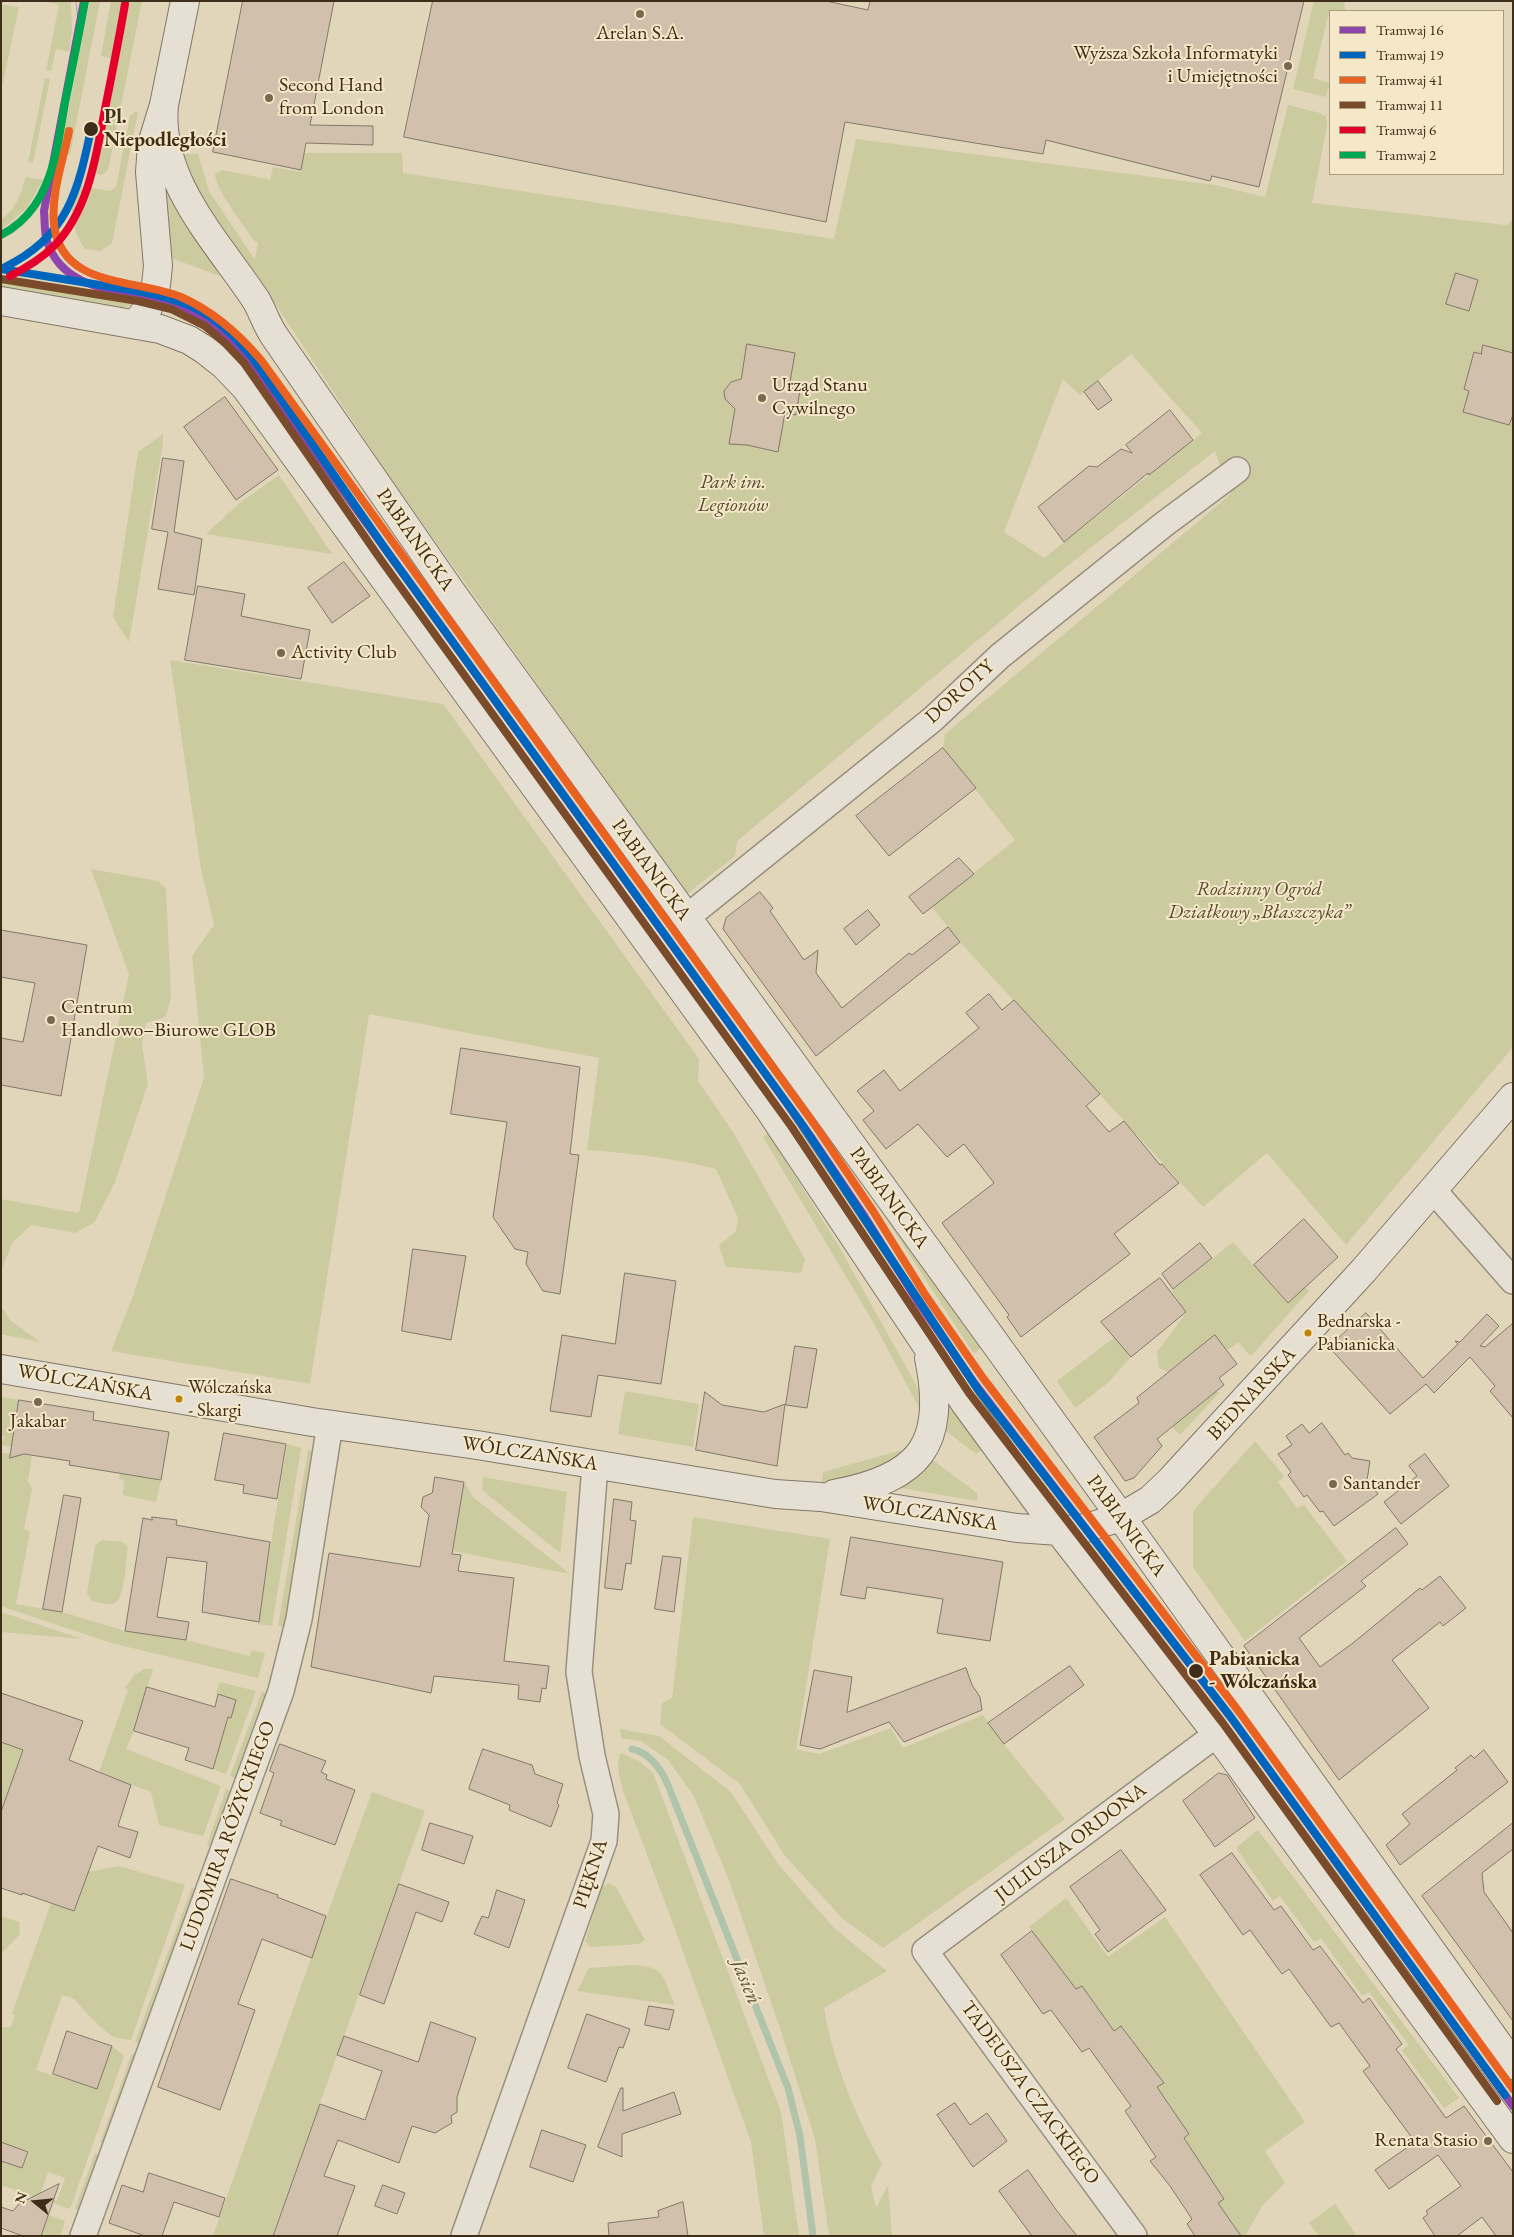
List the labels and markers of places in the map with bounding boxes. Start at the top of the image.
marker: Arelan S.A. [634,8,646,20]
place label: Arelan S.A. [596,22,684,46]
place label: Wyższa Szkoła Informatyki i Umiejętności [1073,42,1278,89]
marker: Wyższa Szkoła Informatyki i Umiejętności [1282,60,1294,72]
place label: Second Hand from London [279,74,384,121]
marker: Second Hand from London [263,92,275,104]
place label: Pl. Niepodległości [104,106,227,153]
marker: Pl. Niepodległości [82,120,100,138]
place label: Urząd Stanu Cywilnego [772,374,868,421]
marker: Urząd Stanu Cywilnego [756,392,768,404]
place label: Activity Club [291,641,397,665]
marker: Activity Club [275,647,287,659]
place label: Centrum Handlowo–Biurowe GLOB [61,996,276,1043]
marker: Centrum Handlowo–Biurowe GLOB [45,1014,57,1026]
place label: Bednarska - Pabianicka [1317,1311,1401,1355]
marker: Bednarska - Pabianicka [1303,1328,1313,1338]
place label: Wólczańska - Skargi [188,1377,272,1421]
marker: Wólczańska - Skargi [174,1394,184,1404]
marker: Jakabar [32,1396,44,1408]
place label: Jakabar [10,1410,66,1434]
place label: Santander [1343,1472,1420,1496]
marker: Santander [1327,1478,1339,1490]
place label: Pabianicka - Wólczańska [1209,1648,1317,1695]
marker: Pabianicka - Wólczańska [1187,1662,1205,1680]
place label: Renata Stasio [1374,2129,1478,2153]
marker: Renata Stasio [1482,2135,1494,2147]

